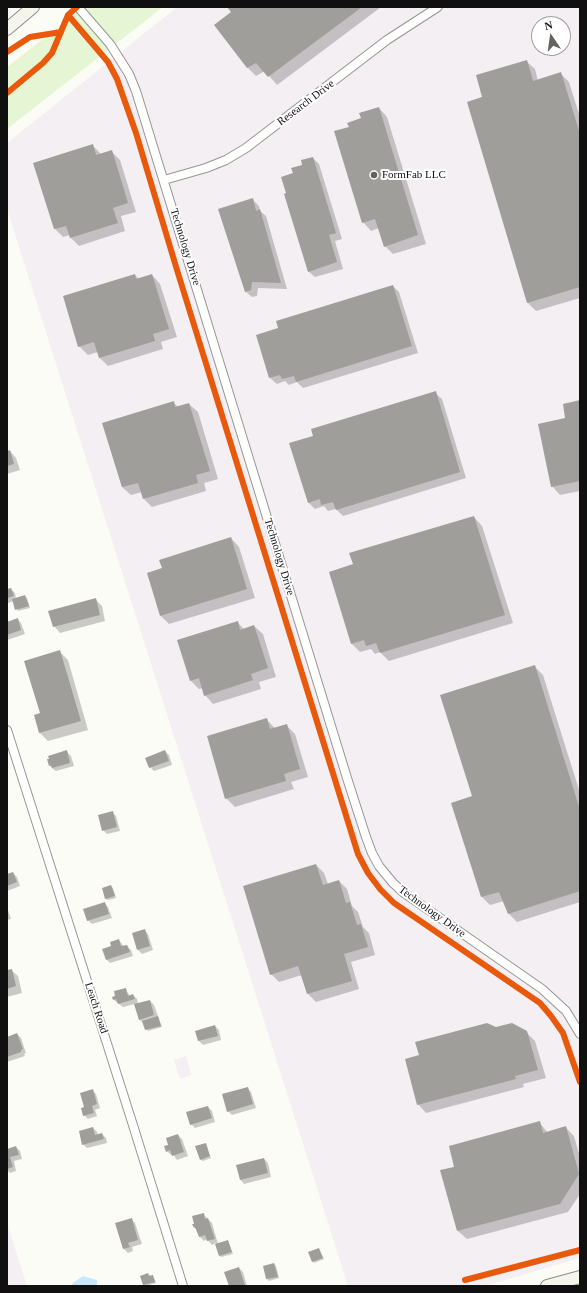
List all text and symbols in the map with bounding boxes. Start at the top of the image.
north arrow [531,16,571,56]
text: N [543,19,554,32]
street label: Research Drive [275,77,337,129]
place label: FormFab LLC [382,168,446,182]
marker: FormFab LLC [369,170,379,180]
street label: Technology Drive [167,207,203,287]
street label: Technology Drive [261,517,297,597]
street label: Technology Drive [396,883,468,941]
street label: Leach Road [82,981,110,1035]

